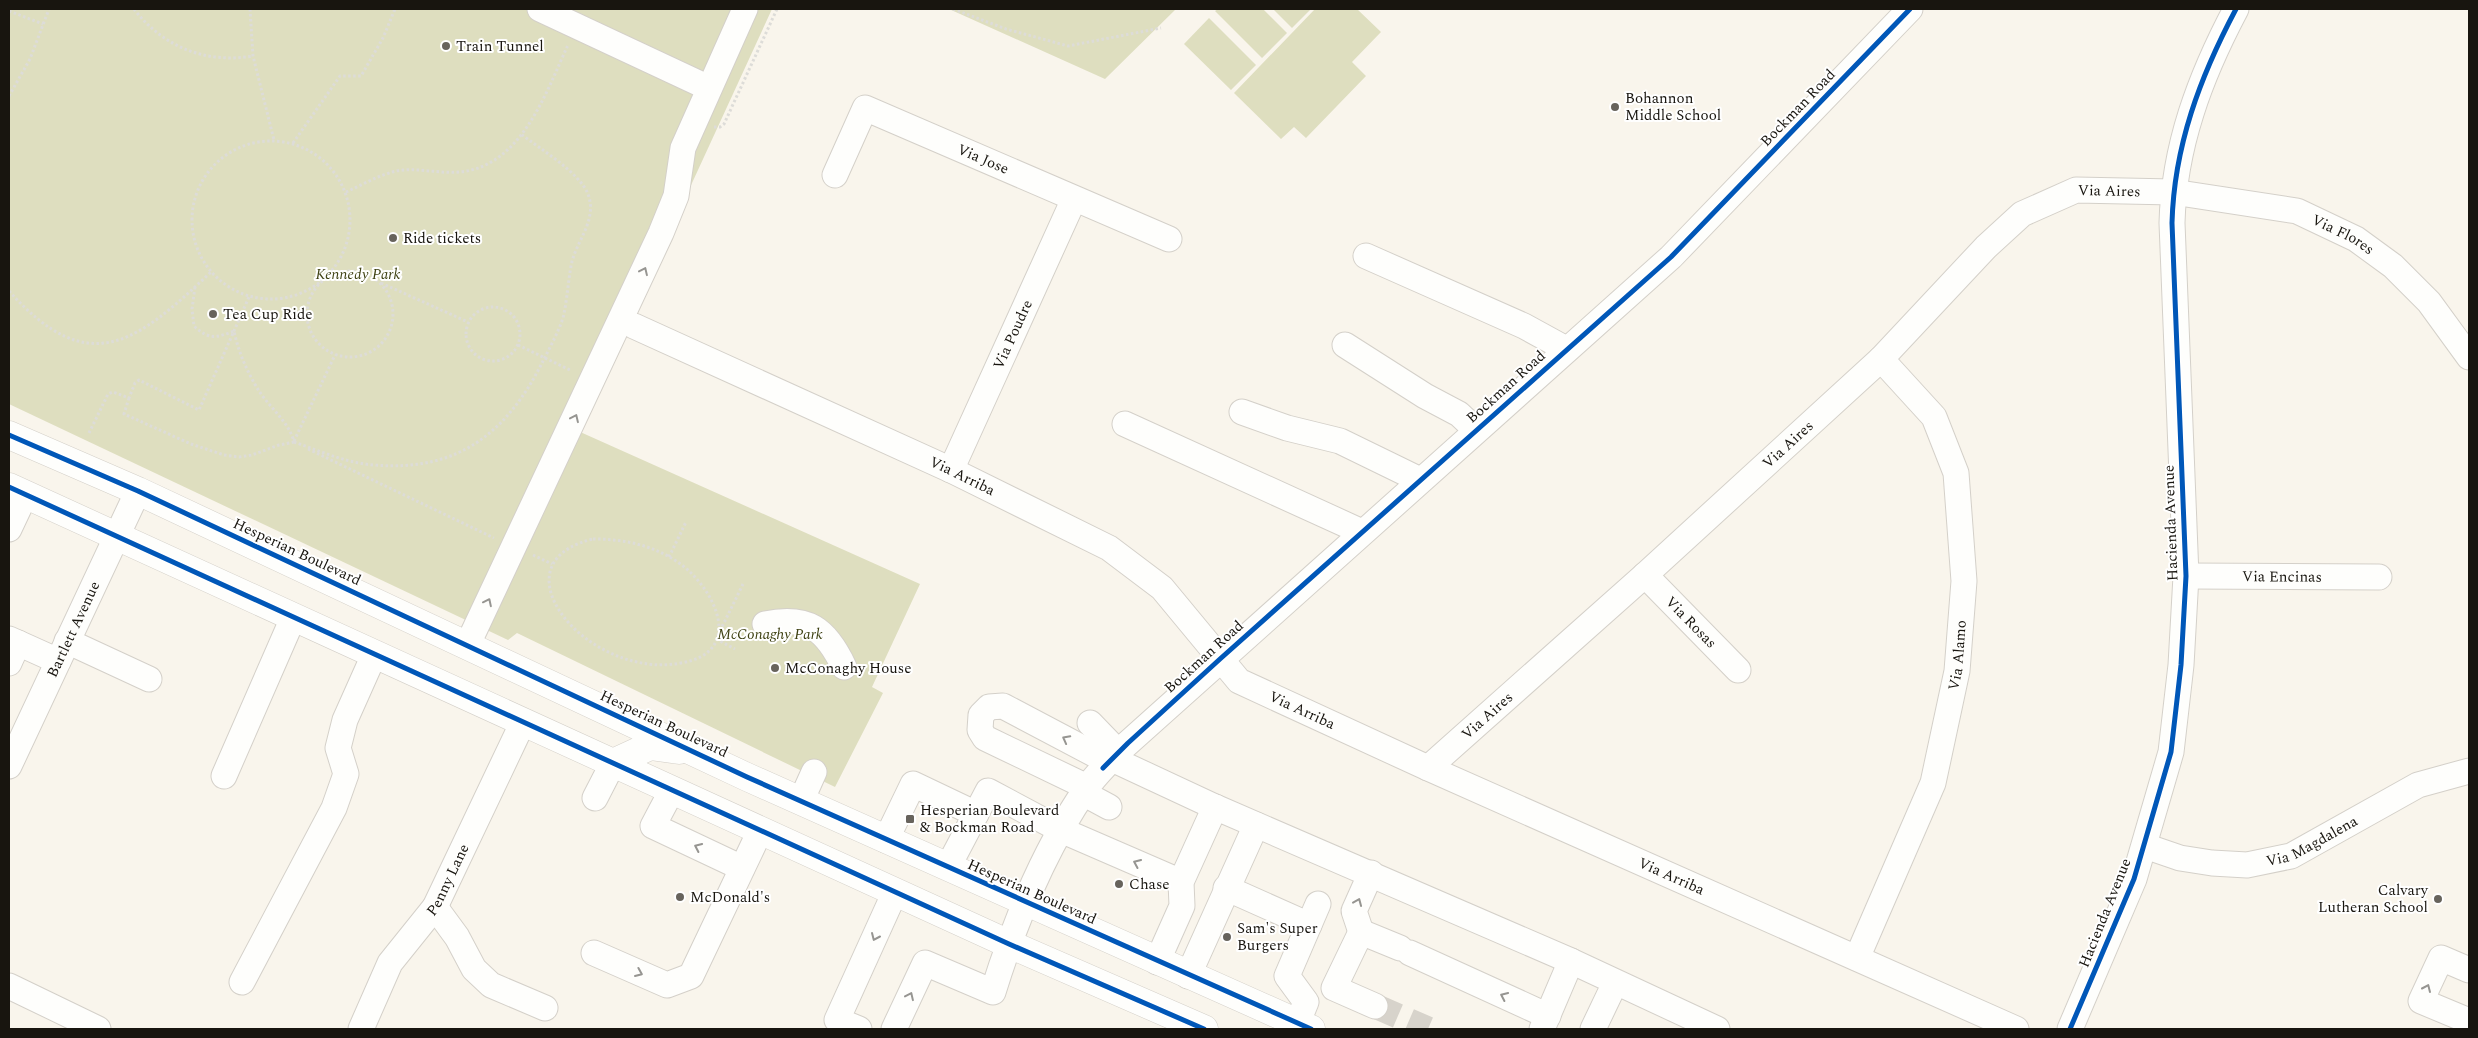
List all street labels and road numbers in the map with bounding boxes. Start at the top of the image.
street label: Bockman Road [1755,64,1841,152]
street label: Via Jose [954,138,1013,180]
street label: Via Aires [2078,179,2141,203]
street label: Via Flores [2308,208,2379,260]
street label: Via Poudre [987,296,1038,373]
street label: Bockman Road [1461,345,1551,429]
street label: Via Aires [1757,415,1819,474]
street label: Via Arriba [926,450,1000,502]
street label: Hacienda Avenue [2157,464,2185,582]
street label: Hesperian Boulevard [229,512,365,592]
street label: Via Encinas [2242,565,2322,588]
street label: Bartlett Avenue [41,577,106,681]
street label: Via Rosas [1660,591,1722,654]
street label: Bockman Road [1159,615,1249,699]
street label: Via Alamo [1942,619,1972,693]
street label: Hesperian Boulevard [596,684,732,764]
street label: Via Arriba [1265,685,1340,736]
street label: Via Aires [1456,686,1518,745]
street label: Via Magdalena [2264,809,2362,872]
street label: Penny Lane [421,840,475,921]
street label: Via Arriba [1635,851,1709,901]
street label: Hesperian Boulevard [964,853,1100,931]
street label: Hacienda Avenue [2073,855,2137,971]

